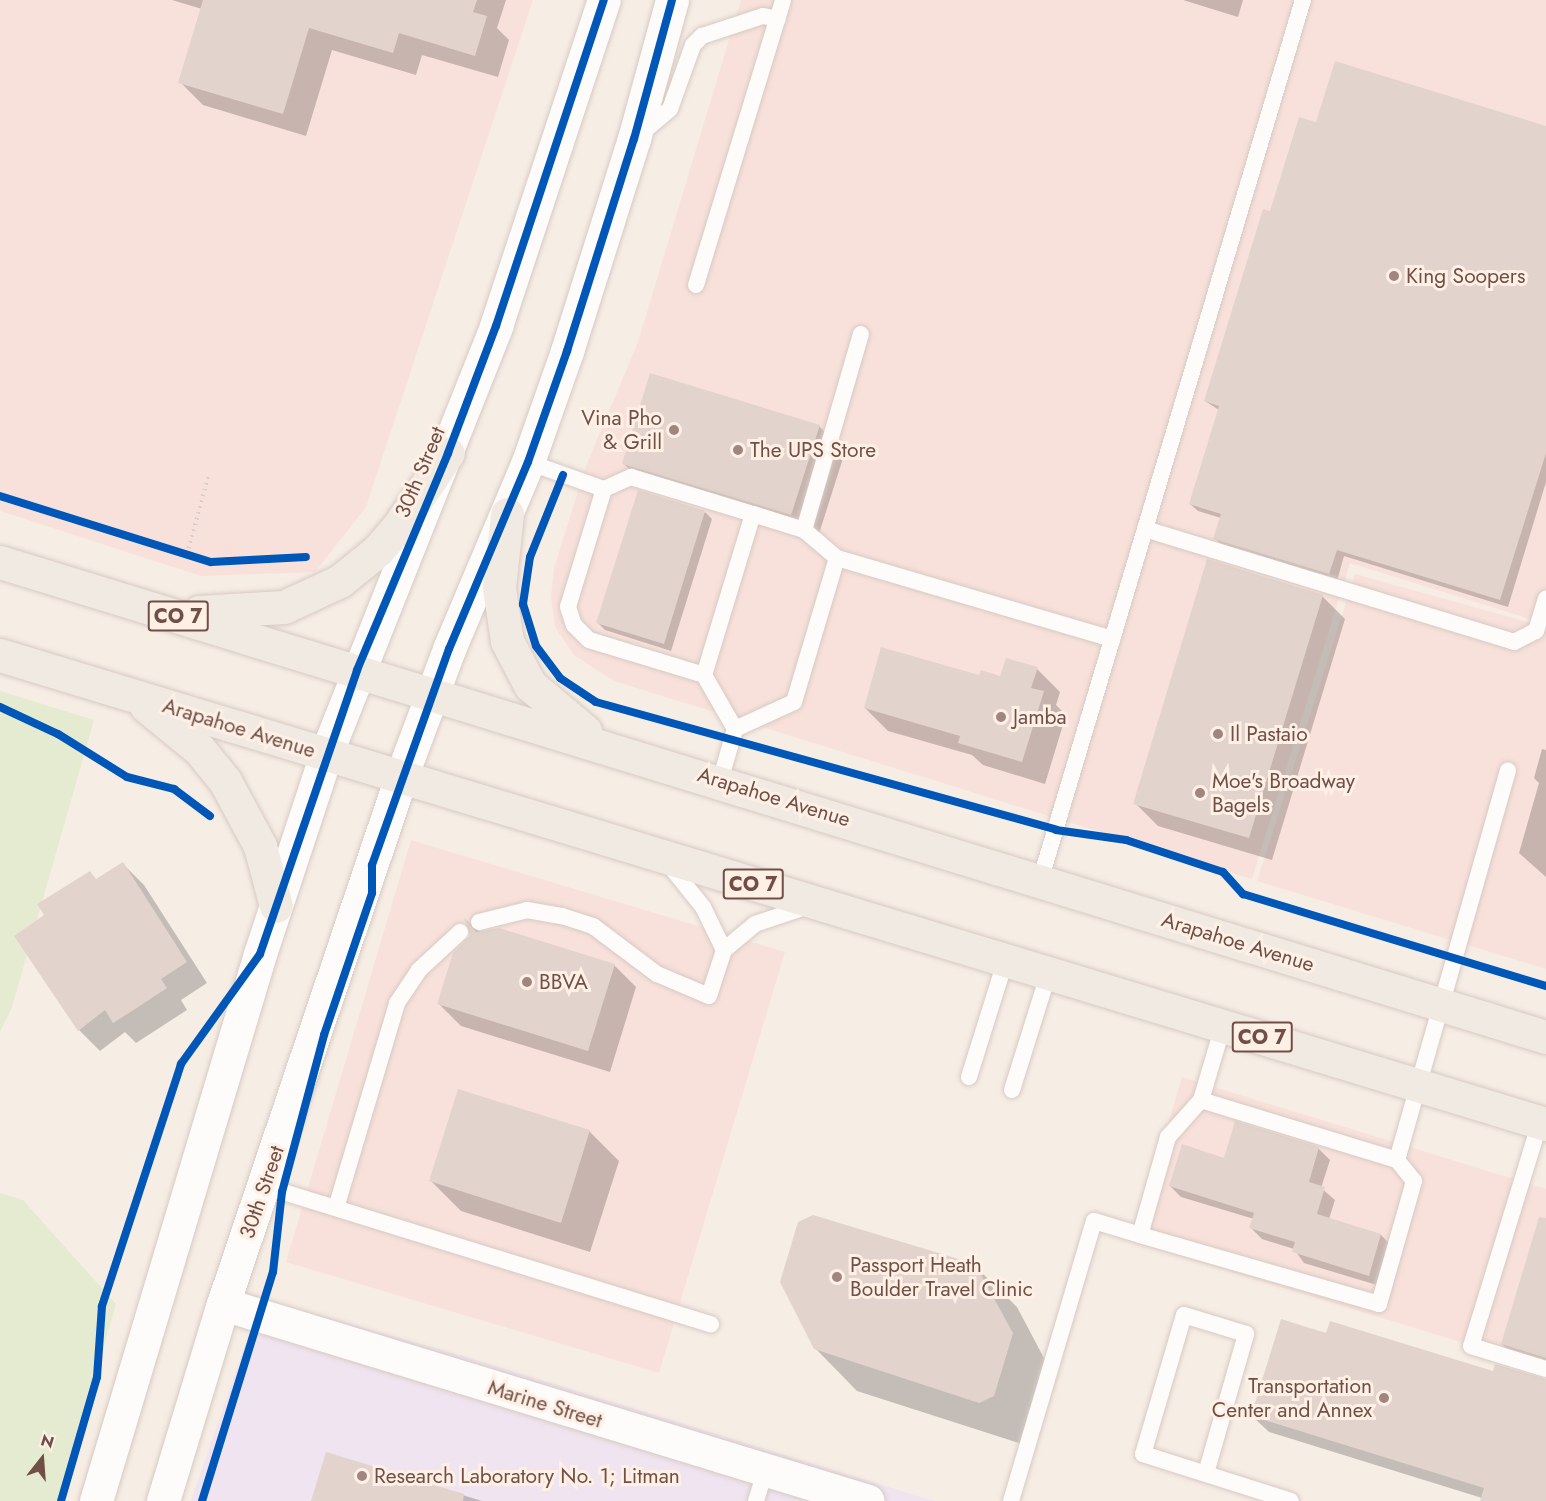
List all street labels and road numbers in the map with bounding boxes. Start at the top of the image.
street label: 30th Street [390,423,450,521]
road number: CO 7 [146,599,210,633]
street label: Arapahoe Avenue [160,693,318,763]
street label: Arapahoe Avenue [695,762,853,832]
road number: CO 7 [722,867,784,901]
street label: Arapahoe Avenue [1159,907,1317,977]
road number: CO 7 [1230,1020,1294,1054]
street label: 30th Street [234,1142,290,1242]
street label: Marine Street [485,1375,605,1433]

